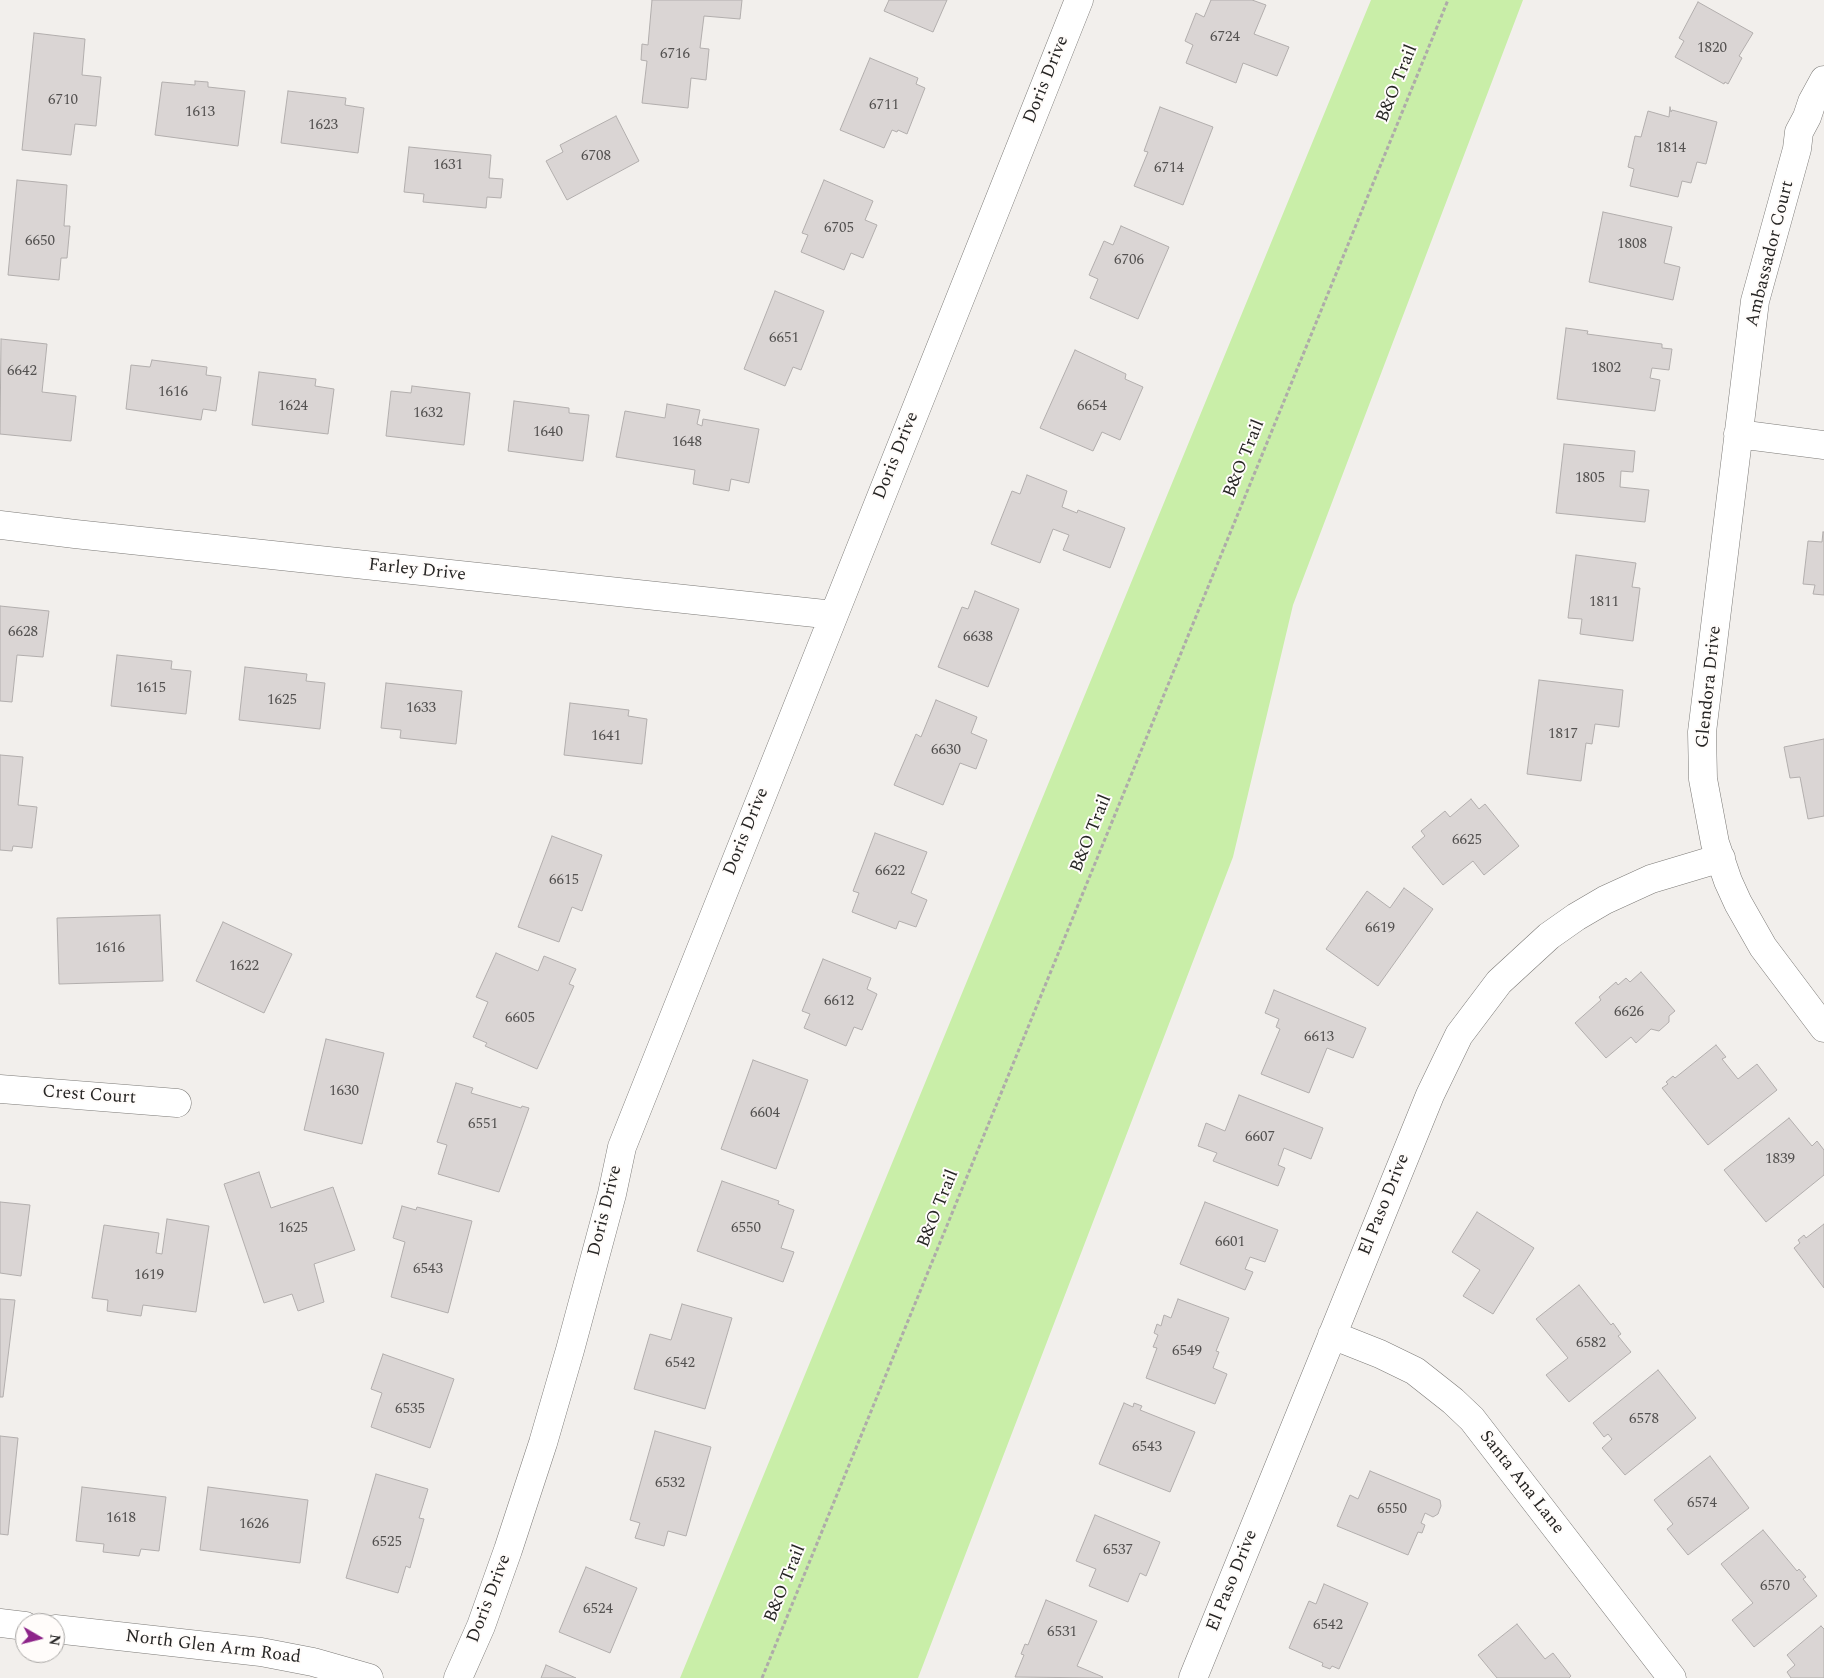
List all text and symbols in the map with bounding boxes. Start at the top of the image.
house number: 6724 [1210,29,1240,47]
street label: Doris Drive [1020,33,1074,127]
house number: 1820 [1697,40,1727,58]
street label: B&O Trail [1373,42,1423,126]
house number: 6716 [660,46,690,64]
house number: 6710 [48,92,78,110]
house number: 6711 [869,97,899,115]
house number: 1613 [185,104,215,122]
house number: 1623 [308,117,338,135]
house number: 1814 [1656,140,1686,158]
house number: 6708 [581,148,611,166]
house number: 1631 [433,157,463,175]
house number: 6714 [1154,160,1184,178]
street label: Ambassador Court [1742,179,1800,329]
house number: 6705 [824,220,854,238]
house number: 6650 [25,233,55,251]
house number: 1808 [1617,236,1647,254]
house number: 6706 [1114,252,1144,270]
house number: 6651 [769,330,799,348]
house number: 1802 [1591,360,1621,378]
house number: 6642 [7,363,37,381]
house number: 1616 [158,384,188,402]
house number: 1624 [278,398,308,416]
house number: 6654 [1077,398,1107,416]
house number: 1632 [413,405,443,423]
street label: Doris Drive [870,409,924,503]
street label: B&O Trail [1220,417,1270,501]
house number: 1640 [533,424,563,442]
house number: 1648 [672,434,702,452]
house number: 1805 [1575,470,1605,488]
street label: Farley Drive [367,555,467,587]
house number: 1811 [1589,594,1619,612]
house number: 6628 [8,624,38,642]
street label: Glendora Drive [1693,625,1727,749]
house number: 6638 [963,629,993,647]
house number: 1615 [136,680,166,698]
house number: 1625 [267,692,297,710]
house number: 1633 [406,700,436,718]
house number: 1817 [1548,726,1578,744]
house number: 1641 [591,728,621,746]
house number: 6630 [931,742,961,760]
street label: Doris Drive [720,785,774,879]
street label: B&O Trail [1067,792,1117,876]
house number: 6625 [1452,832,1482,850]
house number: 6622 [875,863,905,881]
house number: 6615 [549,872,579,890]
house number: 6619 [1365,920,1395,938]
house number: 1616 [95,940,125,958]
house number: 1622 [229,958,259,976]
house number: 6612 [824,993,854,1011]
house number: 6626 [1614,1004,1644,1022]
house number: 6605 [505,1010,535,1028]
house number: 6613 [1304,1029,1334,1047]
street label: Crest Court [41,1082,137,1110]
house number: 1630 [329,1083,359,1101]
house number: 6604 [750,1105,780,1123]
house number: 6551 [468,1116,498,1134]
house number: 6607 [1245,1129,1275,1147]
street label: El Paso Drive [1355,1151,1415,1259]
house number: 1839 [1765,1151,1795,1169]
street label: Doris Drive [584,1163,628,1259]
street label: B&O Trail [914,1167,964,1251]
house number: 1625 [278,1220,308,1238]
house number: 6550 [731,1220,761,1238]
house number: 6601 [1215,1234,1245,1252]
house number: 6543 [413,1261,443,1279]
house number: 1619 [134,1267,164,1285]
house number: 6582 [1576,1335,1606,1353]
house number: 6549 [1172,1343,1202,1361]
house number: 6542 [665,1355,695,1373]
house number: 6535 [395,1401,425,1419]
house number: 6578 [1629,1411,1659,1429]
street label: Santa Ana Lane [1474,1427,1568,1539]
house number: 6543 [1132,1439,1162,1457]
house number: 6532 [655,1475,685,1493]
house number: 6574 [1687,1495,1717,1513]
house number: 6550 [1377,1501,1407,1519]
house number: 1618 [106,1510,136,1528]
house number: 1626 [239,1516,269,1534]
street label: El Paso Drive [1203,1527,1263,1635]
house number: 6525 [372,1534,402,1552]
street label: B&O Trail [761,1542,811,1626]
house number: 6537 [1103,1542,1133,1560]
street label: Doris Drive [463,1552,517,1646]
house number: 6570 [1760,1578,1790,1596]
house number: 6524 [583,1601,613,1619]
north arrow [15,1613,65,1663]
house number: 6542 [1313,1617,1343,1635]
house number: 6531 [1047,1624,1077,1642]
street label: North Glen Arm Road [124,1627,302,1669]
text: N [43,1633,66,1647]

